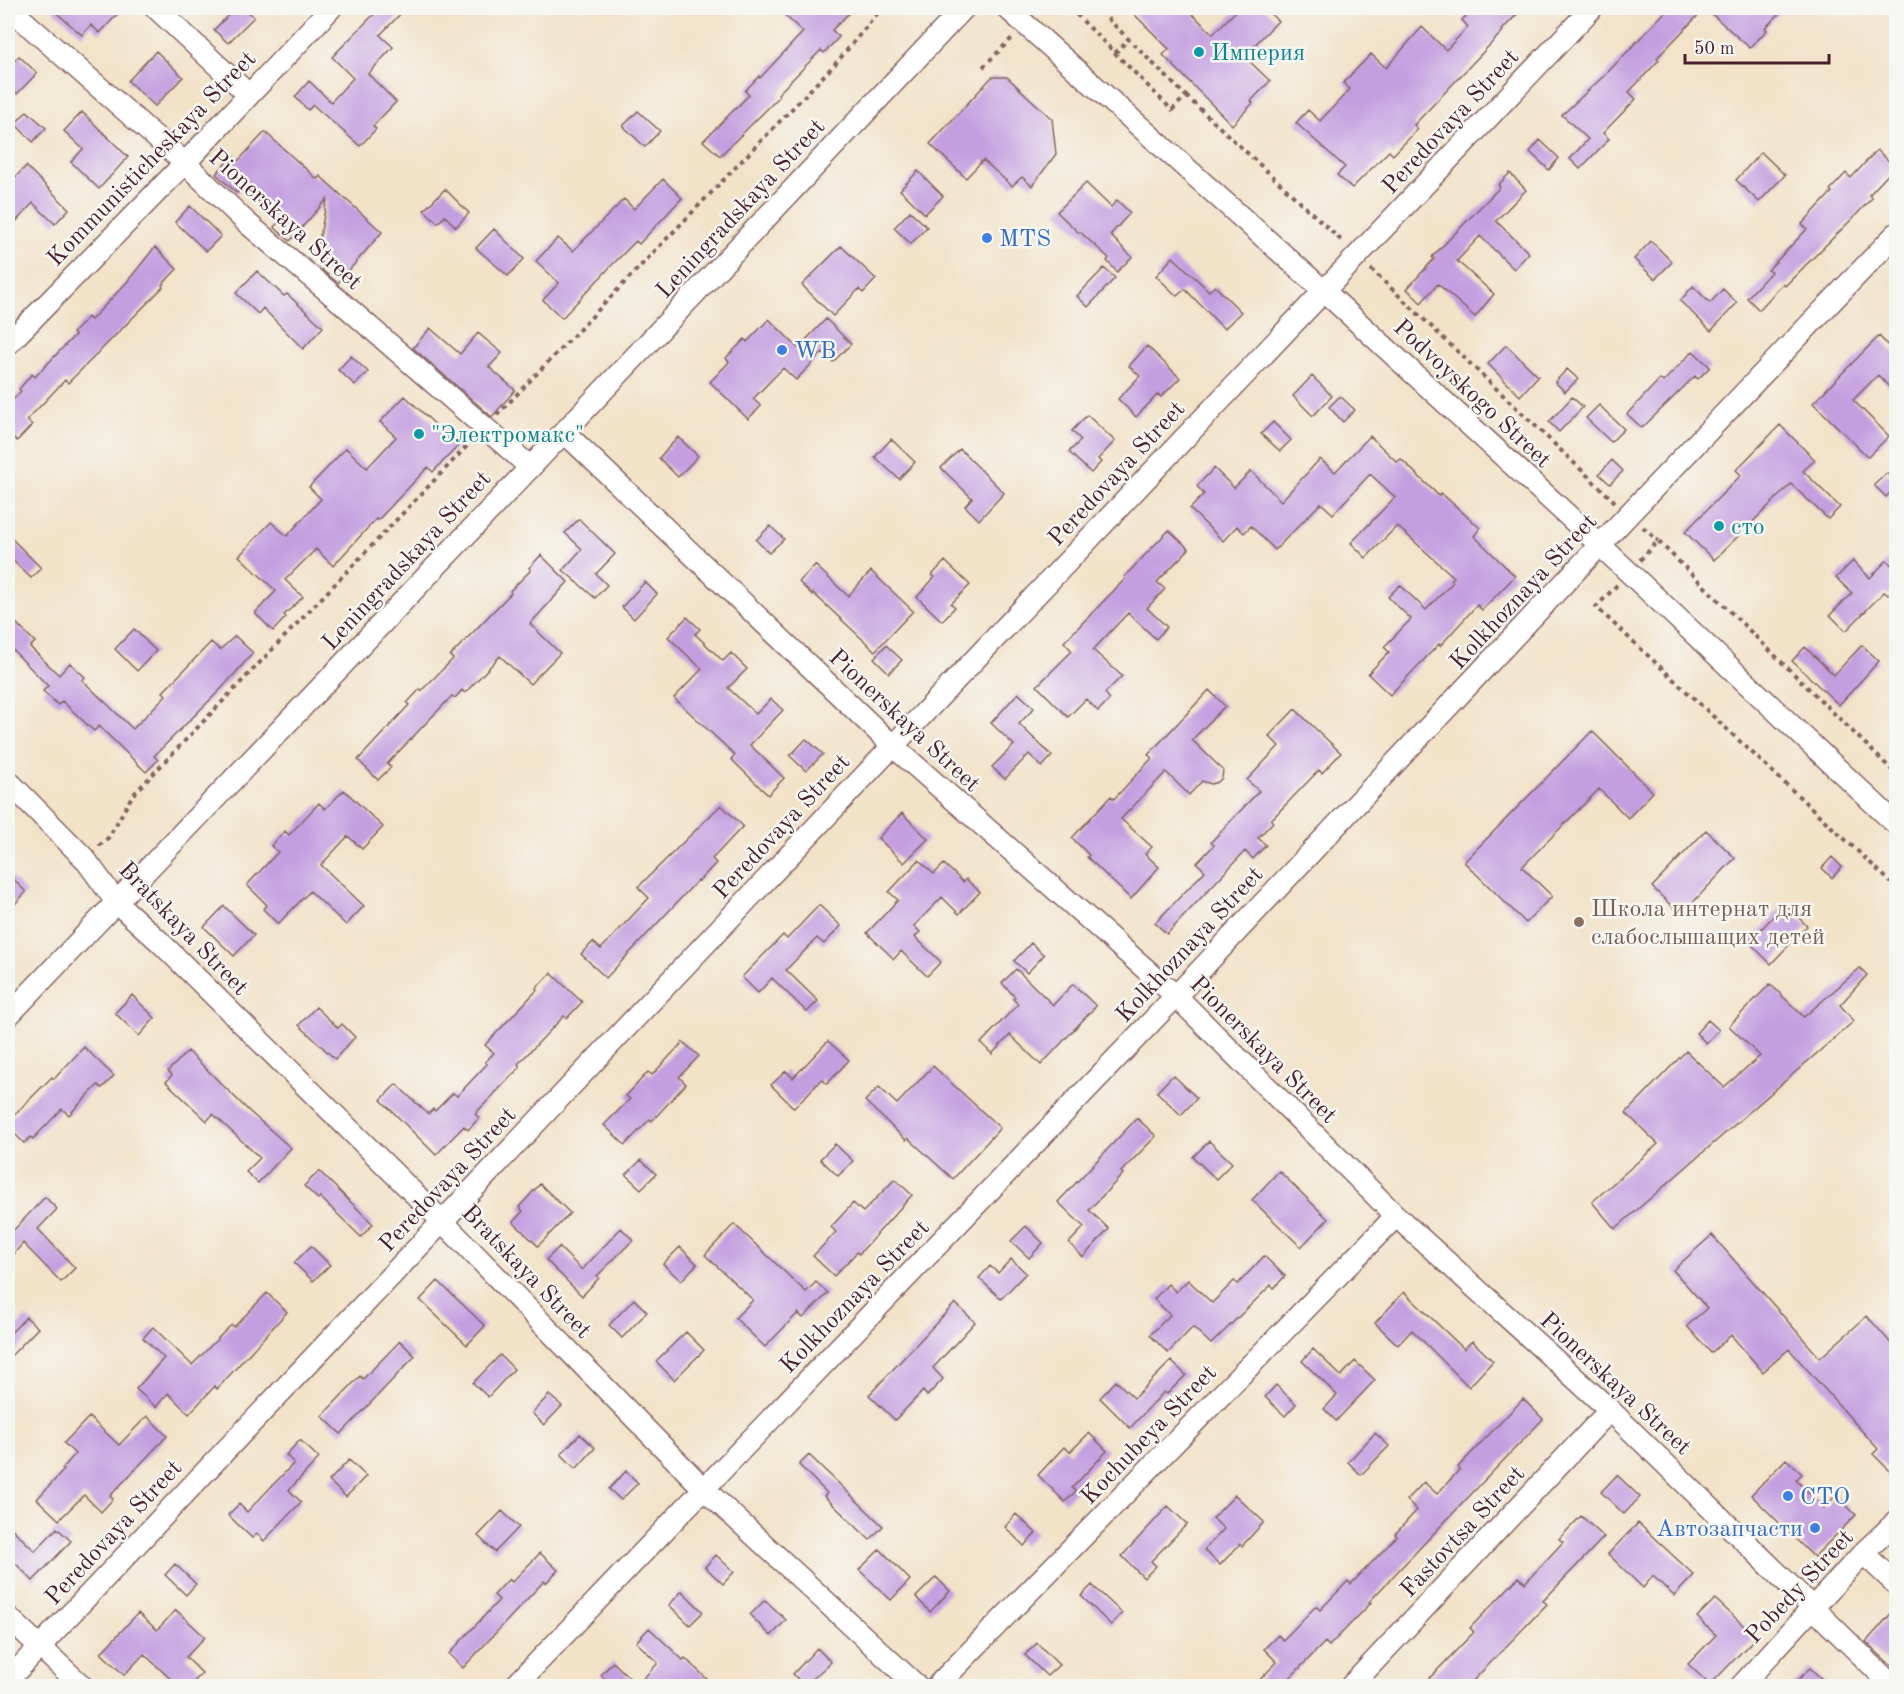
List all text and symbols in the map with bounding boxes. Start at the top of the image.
scale bar [1685,27,1829,65]
text: 50 m [1694,40,1734,58]
place label: Империя [1211,42,1305,66]
marker: Империя [1192,45,1206,59]
street label: Peredovaya Street [1379,45,1524,199]
street label: Kommunisticheskaya Street [44,47,261,272]
street label: Leningradskaya Street [652,115,830,304]
street label: Pionerskaya Street [203,146,366,295]
place label: MTS [999,228,1051,252]
marker: MTS [980,231,994,245]
street label: Podvoyskogo Street [1388,316,1555,473]
place label: WB [794,340,836,364]
marker: WB [775,343,789,357]
street label: Peredovaya Street [1045,397,1190,551]
place label: "Электромакс" [431,424,584,448]
marker: "Электромакс" [412,427,426,441]
street label: Leningradskaya Street [318,467,496,656]
street label: Kolkhoznaya Street [1446,510,1602,675]
place label: сто [1731,516,1765,540]
marker: сто [1712,519,1726,533]
street label: Pionerskaya Street [823,645,984,797]
street label: Peredovaya Street [710,750,855,904]
street label: Bratskaya Street [113,858,252,1001]
street label: Kolkhoznaya Street [1112,863,1268,1028]
place label: Школа интернат для слабослышащих детей [1591,898,1825,950]
marker: Школа интернат для слабослышащих детей [1572,915,1586,929]
street label: Pionerskaya Street [1184,972,1341,1129]
street label: Peredovaya Street [376,1103,521,1257]
street label: Bratskaya Street [456,1201,595,1344]
street label: Kolkhoznaya Street [776,1216,935,1379]
street label: Pionerskaya Street [1534,1308,1695,1460]
street label: Kochubeya Street [1077,1361,1222,1510]
street label: Peredovaya Street [42,1456,187,1610]
street label: Fastovtsa Street [1397,1462,1530,1603]
place label: СТО [1800,1486,1850,1510]
marker: СТО [1781,1489,1795,1503]
place label: Автозапчасти [1656,1518,1803,1542]
marker: Автозапчасти [1808,1521,1822,1535]
street label: Pobedy Street [1742,1526,1859,1649]

